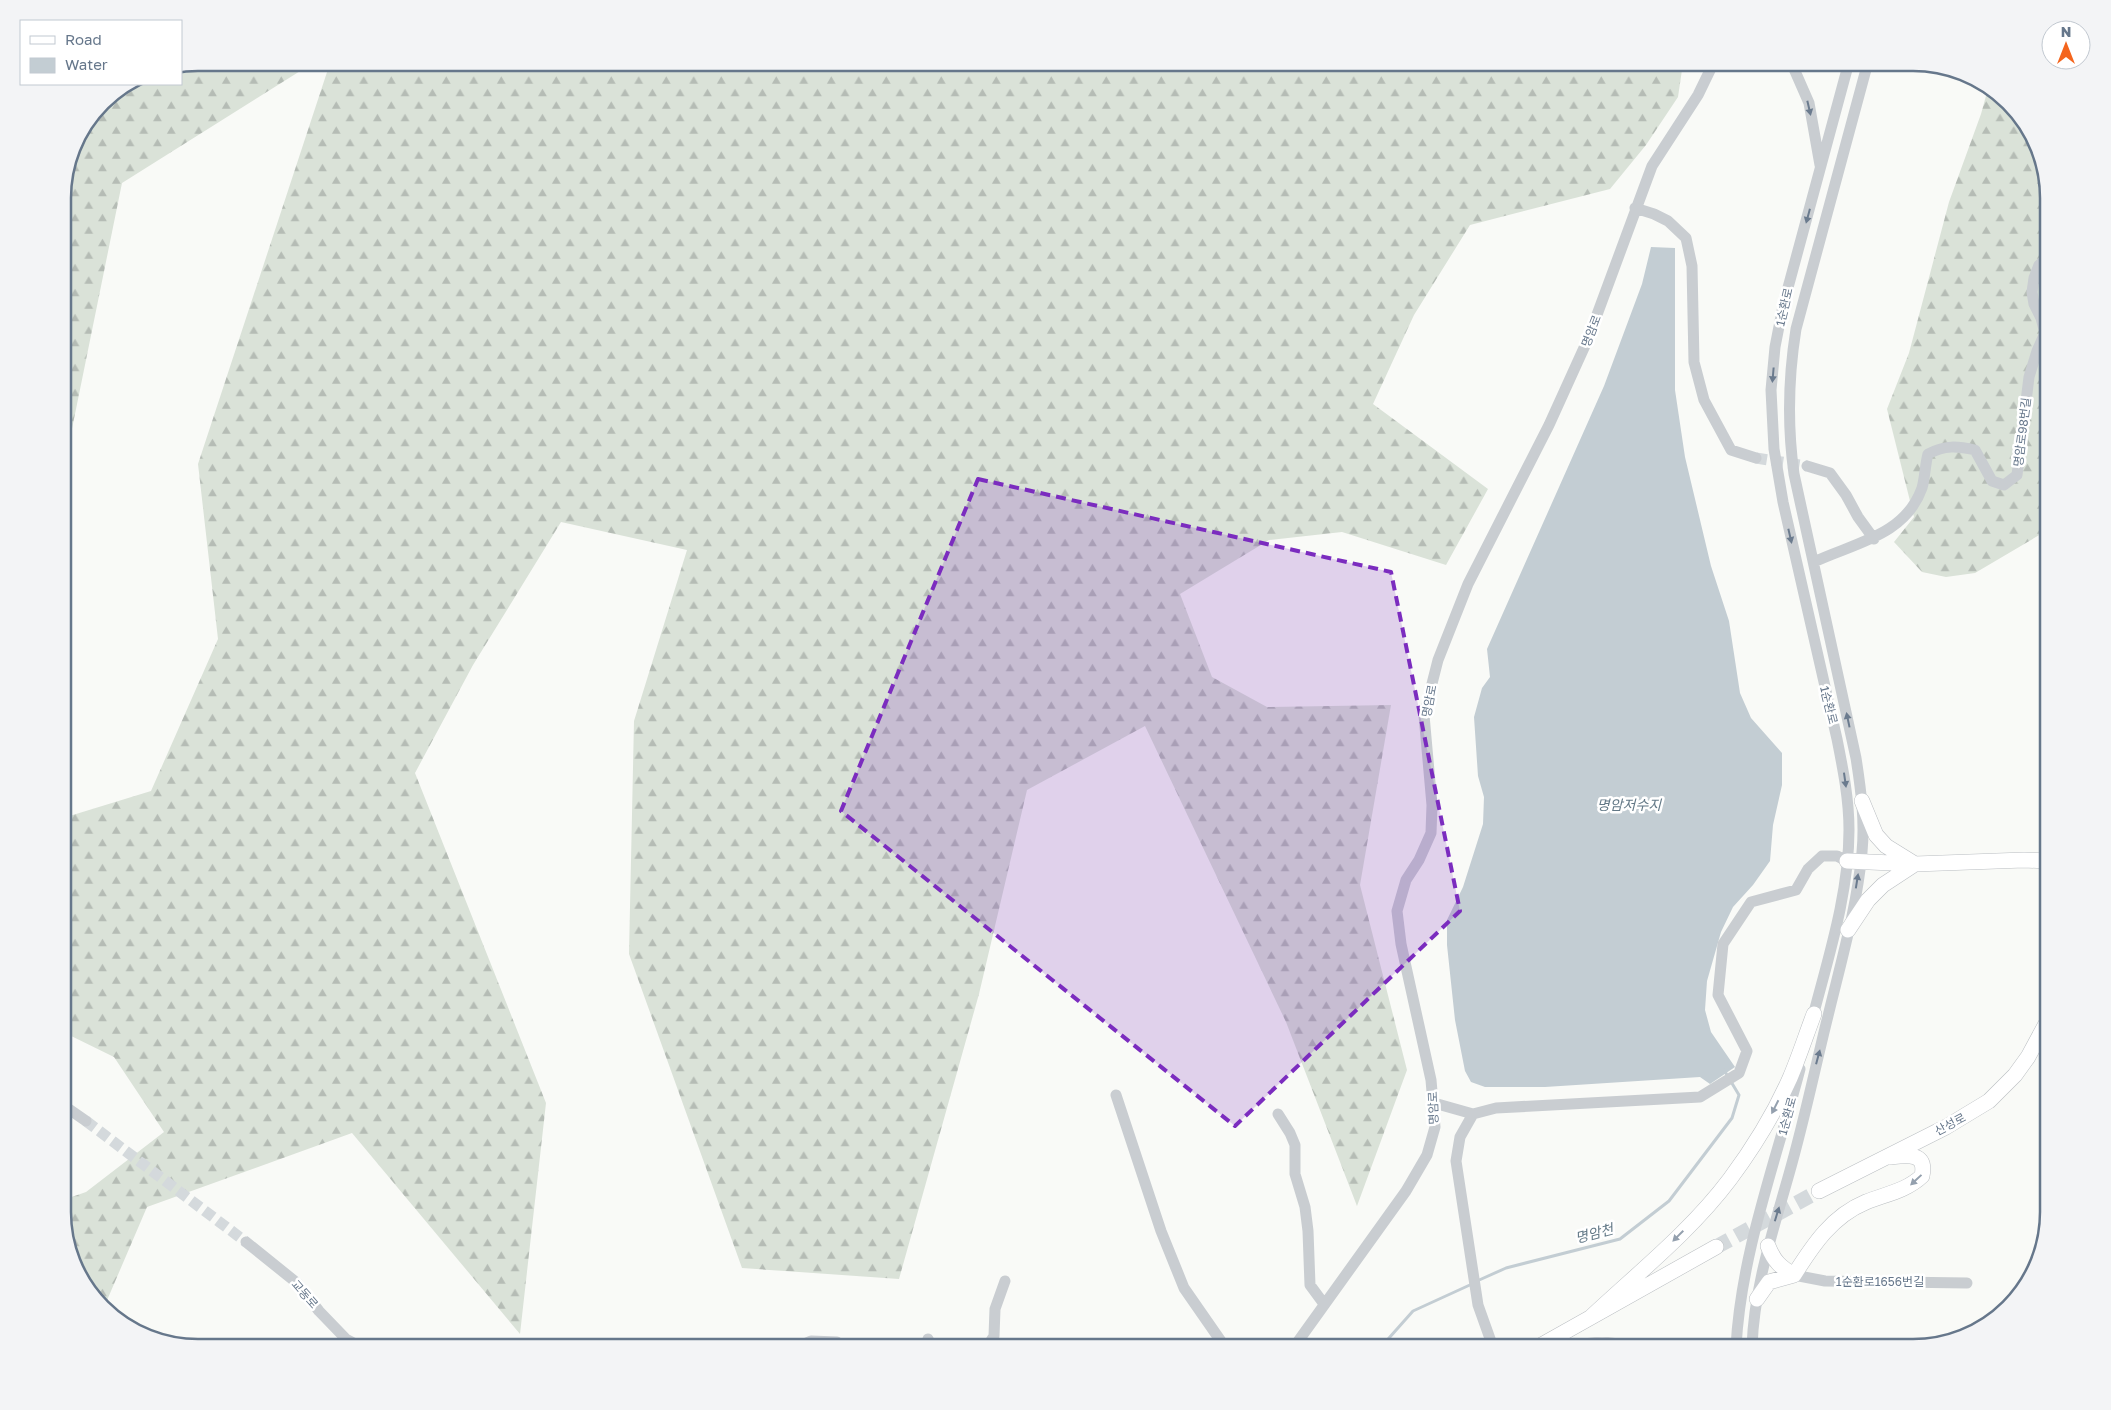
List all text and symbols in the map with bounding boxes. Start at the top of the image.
legend [20,20,182,85]
north arrow [2041,20,2091,70]
text: N [2061,23,2071,40]
text: Road [65,30,102,48]
text: Water [65,55,108,73]
one-way arrow [1805,100,1813,115]
one-way arrow [1803,209,1811,224]
street label: 1순환로 [1772,286,1796,328]
street label: 명암로 [1578,313,1604,349]
one-way arrow [1769,367,1777,383]
street label: 명암로98번길 [2010,396,2034,468]
one-way arrow [1786,528,1794,543]
street label: 명암로 [1418,683,1440,719]
street label: 1순환로 [1817,684,1841,726]
one-way arrow [1844,712,1852,728]
one-way arrow [1841,772,1849,788]
water label: 명암저수지 [1597,796,1662,813]
one-way arrow [1854,873,1862,889]
one-way arrow [1814,1049,1822,1064]
street label: 명암로 [1425,1091,1441,1125]
street label: 1순환로 [1775,1095,1799,1137]
one-way arrow [1771,1100,1779,1114]
street label: 산성로 [1932,1110,1968,1138]
one-way arrow [1910,1174,1922,1186]
one-way arrow [1774,1206,1782,1221]
water label: 명암천 [1573,1219,1616,1246]
one-way arrow [1672,1230,1684,1242]
street label: 1순환로1656번길 [1836,1274,1924,1289]
street label: 교동로 [288,1277,322,1311]

